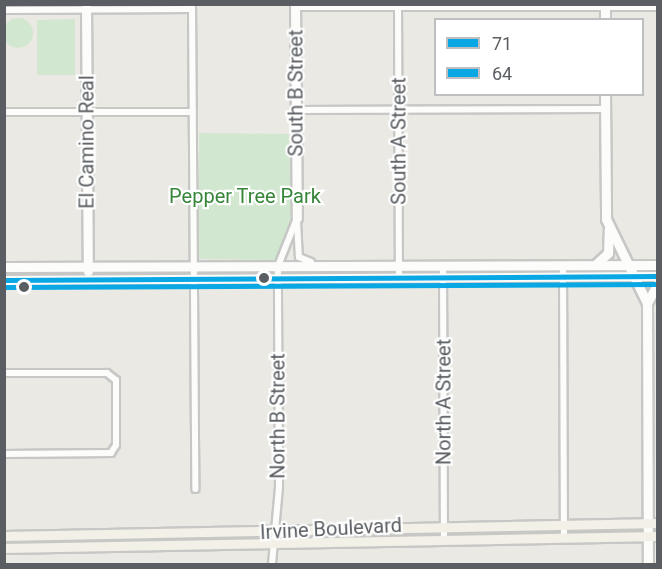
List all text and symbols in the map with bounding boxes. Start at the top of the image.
legend [434,18,644,96]
street label: South B Street [284,29,308,157]
text: 71 [492,33,512,54]
text: 64 [492,63,512,84]
street label: El Camino Real [75,75,99,209]
street label: South A Street [387,77,411,205]
park label: Pepper Tree Park [169,184,321,208]
unlabelled marker [258,272,270,284]
unlabelled marker [18,281,30,293]
street label: North A Street [432,339,456,465]
street label: North B Street [266,353,290,479]
street label: Irvine Boulevard [259,513,403,545]

